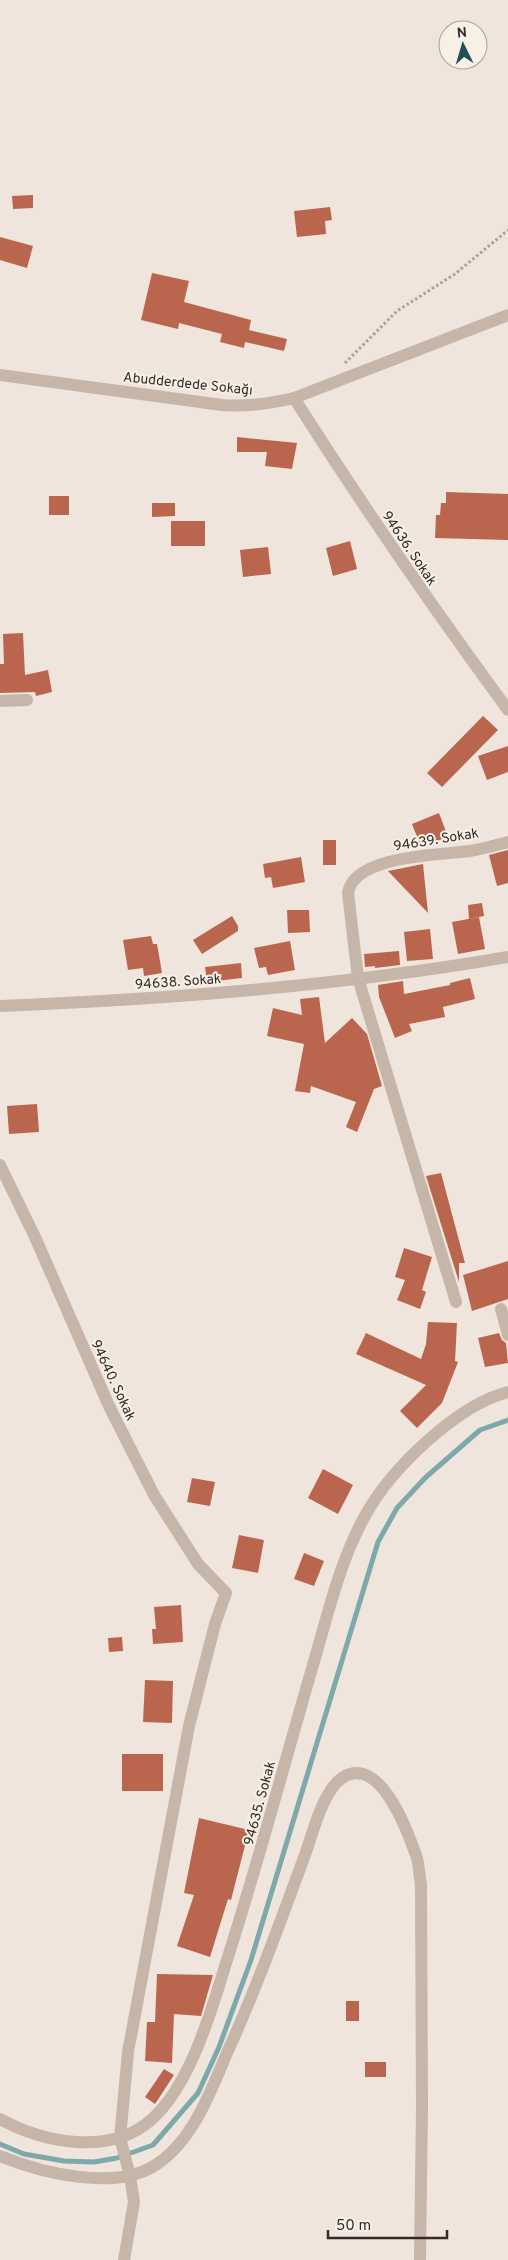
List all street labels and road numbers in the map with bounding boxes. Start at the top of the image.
street label: Abudderdede Sokağı [122,369,253,400]
street label: 94636. Sokak [378,508,440,589]
street label: 94639. Sokak [392,825,480,856]
street label: 94638. Sokak [134,971,222,994]
street label: 94640. Sokak [86,1337,139,1424]
street label: 94635. Sokak [241,1759,280,1848]

